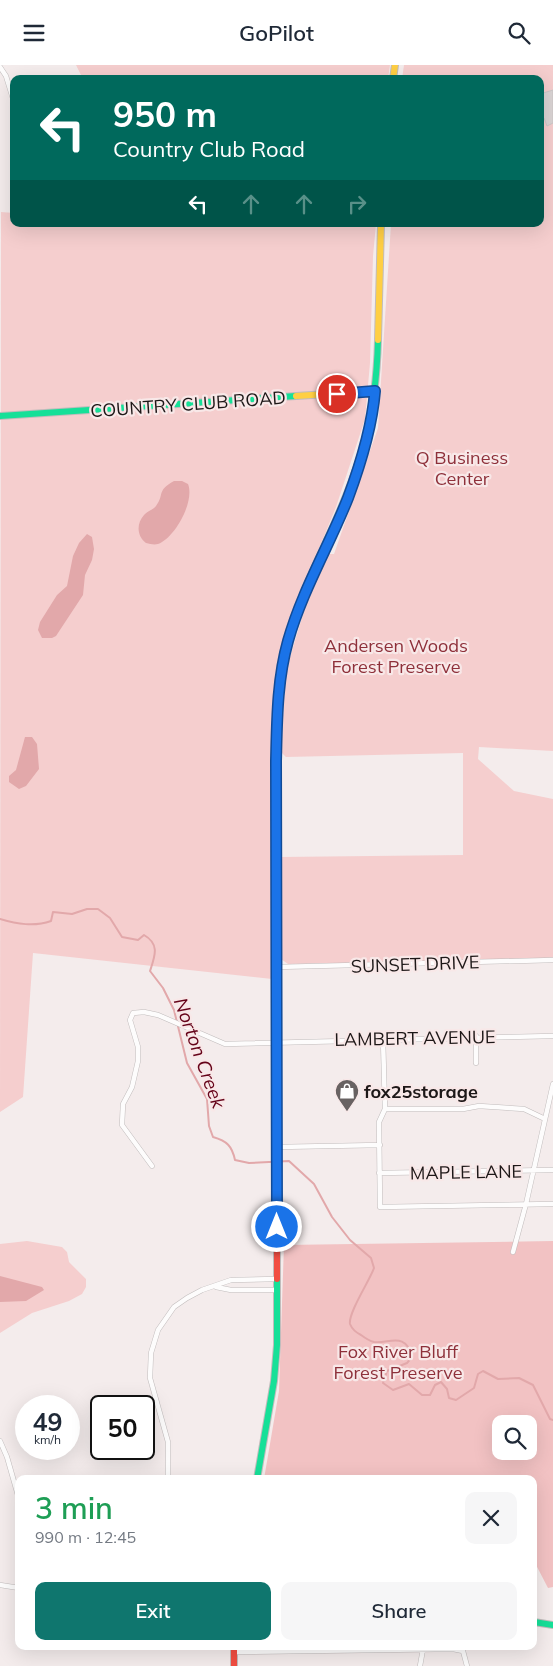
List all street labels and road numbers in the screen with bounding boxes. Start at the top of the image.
street label: COUNTRY CLUB ROAD [90,386,286,422]
street label: SUNSET DRIVE [350,950,480,978]
street label: LAMBERT AVENUE [334,1025,496,1051]
street label: MAPLE LANE [410,1160,522,1184]

